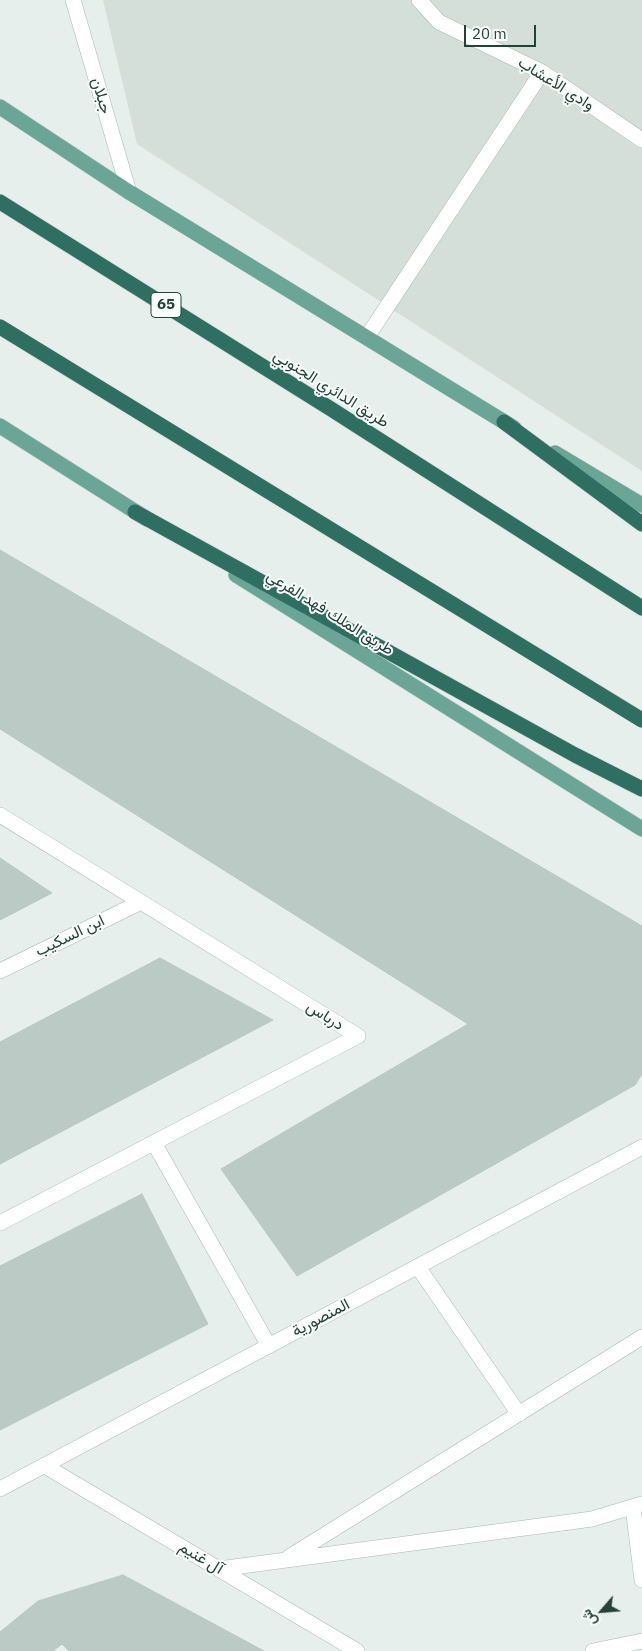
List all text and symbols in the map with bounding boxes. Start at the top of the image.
scale bar [467,15,540,47]
text: 20 m [472,24,507,43]
street label: وادي الأعشاب [514,53,598,115]
street label: جبلان [87,76,115,116]
road number: 65 [151,292,181,318]
street label: طريق الدائري الجنوبي [270,346,392,432]
street label: طريق الملك فهد الفرعي [263,566,397,660]
street label: ابن السكيب [32,911,108,961]
street label: درباس [303,997,347,1035]
street label: المنصورية [289,1295,353,1341]
street label: آل غنيم [175,1537,227,1579]
north arrow [577,1586,627,1636]
text: ش [577,1606,600,1629]

